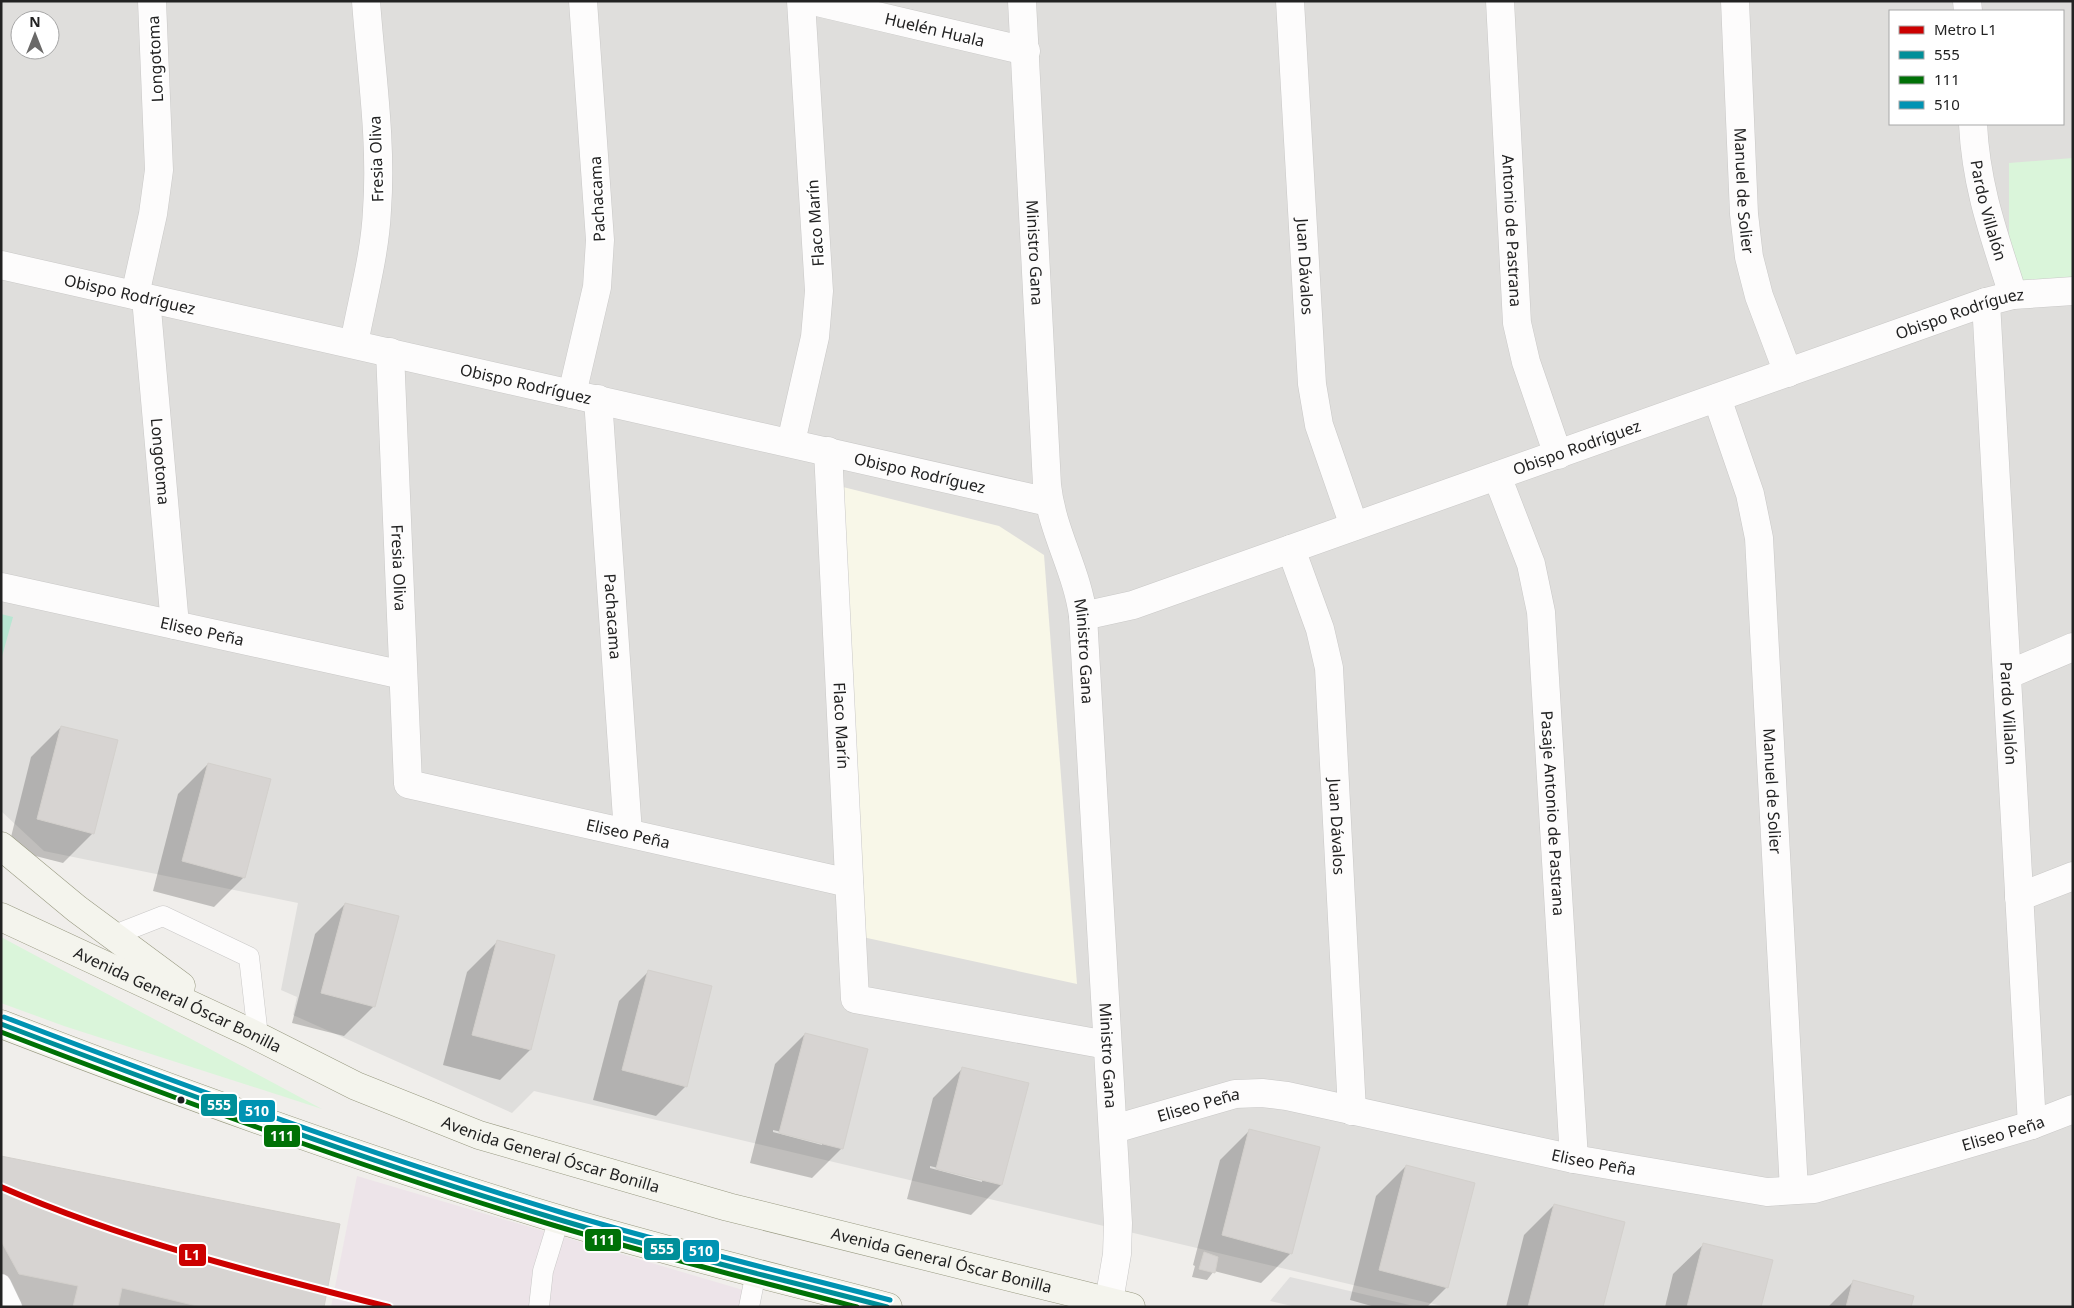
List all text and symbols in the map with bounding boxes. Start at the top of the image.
street label: Huelén Huala [883,7,987,52]
north arrow [10,10,60,60]
legend [1889,10,2064,125]
text: N [29,12,41,31]
street label: Longotoma [142,15,168,103]
text: Metro L1 [1934,19,1997,39]
text: 555 [1934,44,1960,64]
text: 111 [1934,69,1960,89]
text: 510 [1934,94,1960,114]
street label: Fresia Oliva [363,115,389,203]
street label: Manuel de Solier [1729,127,1760,255]
street label: Antonio de Pastrana [1497,154,1527,308]
street label: Pachacama [584,156,610,242]
street label: Pardo Villalón [1966,158,2012,264]
street label: Flaco Marín [801,179,829,267]
street label: Ministro Gana [1021,199,1049,306]
street label: Juan Dávalos [1291,216,1319,315]
street label: Obispo Rodríguez [62,269,198,320]
street label: Obispo Rodríguez [1892,283,2025,344]
street label: Obispo Rodríguez [458,358,594,409]
street label: Obispo Rodríguez [1510,415,1644,480]
street label: Longotoma [146,417,175,506]
street label: Obispo Rodríguez [852,447,988,498]
street label: Fresia Oliva [386,524,412,611]
street label: Pachacama [599,573,627,660]
street label: Ministro Gana [1069,596,1099,705]
street label: Eliseo Peña [158,611,246,651]
street label: Pardo Villalón [1995,661,2023,766]
street label: Flaco Marín [828,682,855,770]
street label: Pasaje Antonio de Pastrana [1536,710,1570,916]
street label: Manuel de Solier [1758,728,1787,855]
street label: Juan Dávalos [1324,776,1351,875]
street label: Eliseo Peña [584,813,672,854]
street label: Avenida General Óscar Bonilla [70,941,285,1058]
street label: Ministro Gana [1094,1002,1122,1109]
street label: Eliseo Peña [1154,1083,1240,1127]
line badge: 555 [200,1093,238,1117]
unlabelled marker [176,1095,186,1105]
text: 555 [207,1095,231,1114]
line badge: 510 [238,1099,276,1123]
text: 510 [245,1101,269,1120]
street label: Avenida General Óscar Bonilla [439,1110,662,1198]
street label: Eliseo Peña [1959,1110,2048,1156]
line badge: 111 [263,1124,301,1148]
text: 111 [270,1126,294,1145]
street label: Eliseo Peña [1550,1143,1638,1180]
street label: Avenida General Óscar Bonilla [829,1222,1054,1298]
line badge: 111 [584,1228,622,1252]
text: 111 [591,1230,615,1249]
line badge: 555 [643,1237,681,1261]
text: 555 [650,1239,674,1258]
line badge: 510 [682,1239,720,1263]
text: 510 [689,1241,713,1260]
line badge: L1 [178,1243,207,1267]
text: L1 [184,1245,200,1264]

